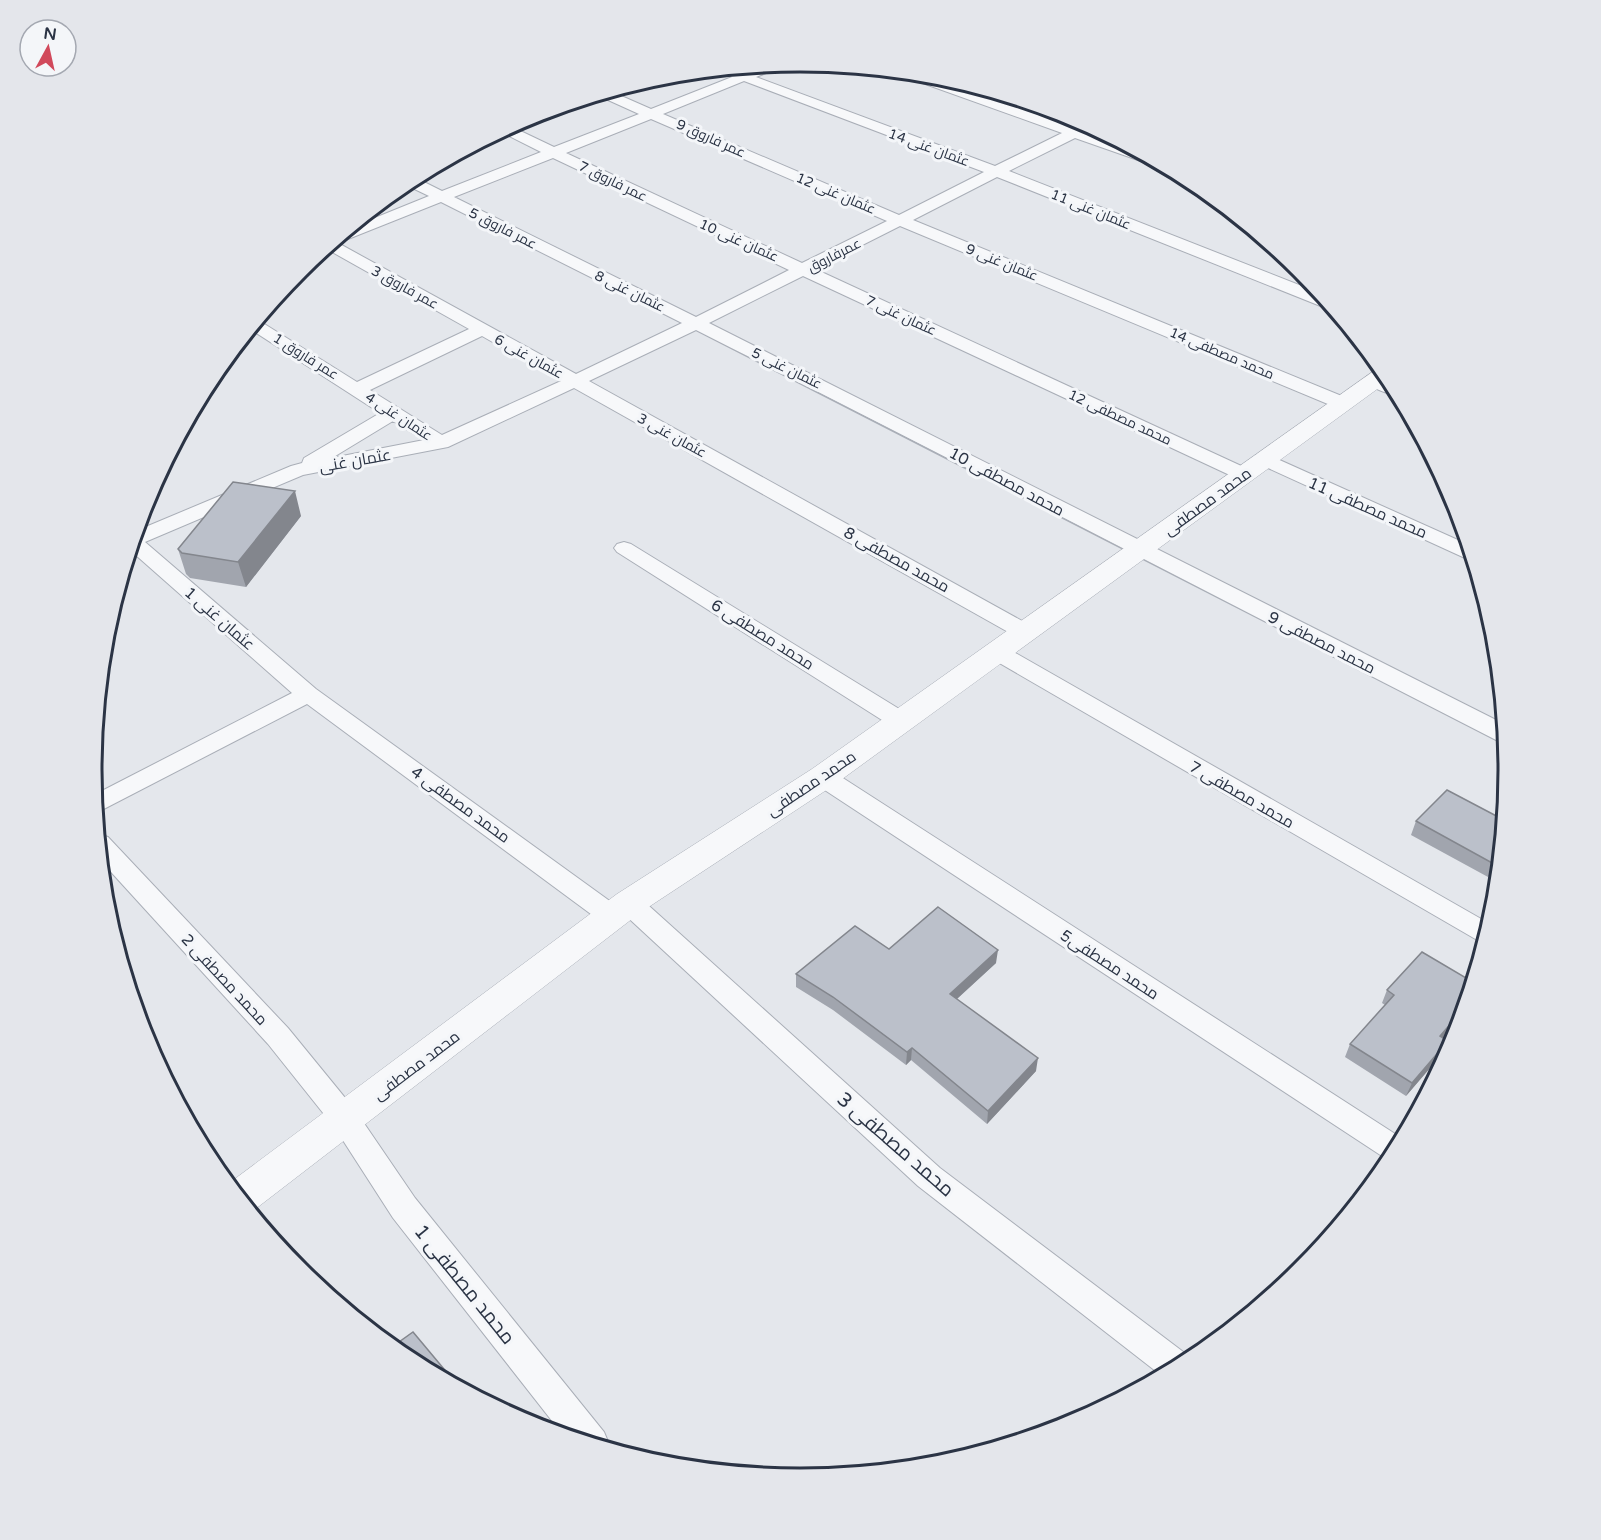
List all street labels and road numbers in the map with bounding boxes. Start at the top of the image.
street label: عمر فاروق 9 [674,116,748,161]
street label: عثمان غنی 14 [886,125,972,170]
street label: عمر فاروق 7 [576,158,650,205]
street label: عثمان غنی 12 [793,169,878,218]
street label: عثمان غنی 11 [1048,186,1133,233]
street label: عمر فاروق 5 [466,204,540,253]
street label: عثمان غنی 10 [697,215,781,266]
street label: عمرفاروق [805,235,864,276]
street label: عثمان غنی 9 [963,240,1040,285]
street label: عمر فاروق 3 [368,262,441,313]
street label: عثمان غنی 8 [592,267,668,316]
street label: عثمان غنی 7 [863,292,939,339]
street label: محمد مصطفی 14 [1167,324,1277,383]
street label: عمر فاروق 1 [270,330,342,383]
street label: عثمان غنی 6 [491,331,566,382]
street label: عثمان غنی 5 [749,344,825,393]
street label: محمد مصطفی 12 [1065,386,1174,449]
street label: عثمان غنی 4 [362,389,435,444]
street label: عثمان غنی 3 [634,410,709,461]
street label: محمد مصطفی 10 [945,443,1068,521]
street label: عثمان غنی [318,445,393,477]
street label: محمد مصطفی [1160,463,1255,540]
street label: محمد مصطفی 11 [1305,473,1430,543]
street label: محمد مصطفی 8 [840,523,953,597]
street label: عثمان غنی 1 [180,583,259,655]
street label: محمد مصطفی 6 [707,595,818,675]
street label: محمد مصطفی 9 [1264,607,1379,679]
street label: محمد مصطفی [763,747,860,821]
street label: محمد مصطفی 7 [1185,757,1298,833]
street label: محمد مصطفی 4 [407,762,514,848]
street label: محمد مصطفی5 [1056,925,1163,1004]
street label: محمد مصطفی 2 [177,930,272,1030]
street label: محمد مصطفی [369,1027,464,1105]
street label: محمد مصطفی 3 [832,1087,959,1202]
street label: محمد مصطفی 1 [409,1220,520,1349]

